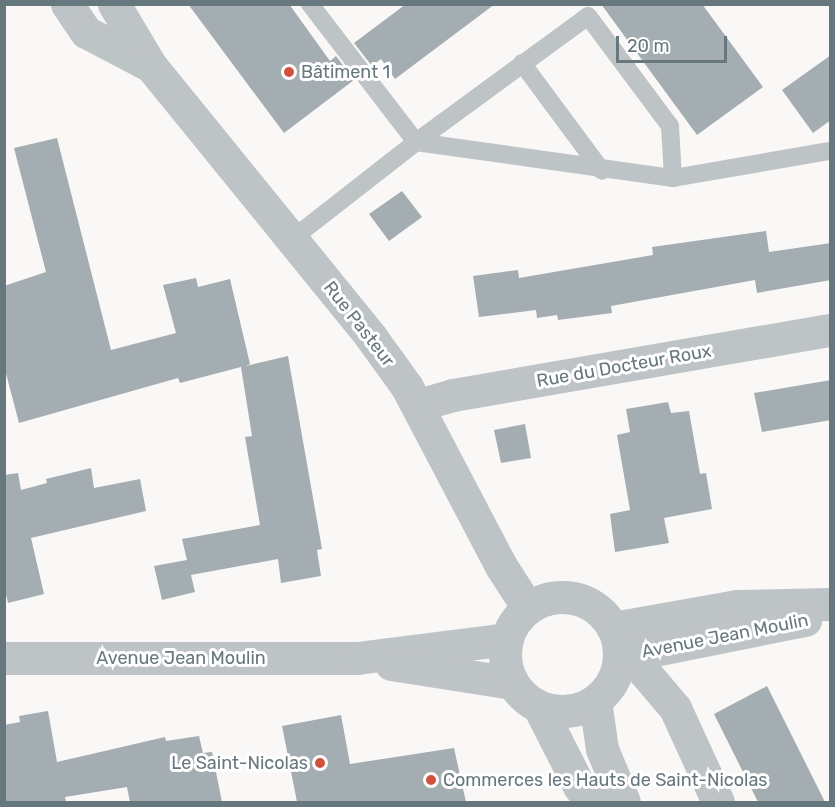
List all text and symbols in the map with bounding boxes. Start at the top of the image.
scale bar [619,24,730,62]
text: 20 m [627,35,669,57]
place label: Bâtiment 1 [301,61,390,83]
marker: Bâtiment 1 [282,65,296,79]
street label: Rue Pasteur [319,277,399,371]
street label: Rue du Docteur Roux [535,340,713,392]
street label: Avenue Jean Moulin [640,609,810,663]
street label: Avenue Jean Moulin [96,647,266,669]
place label: Le Saint-Nicolas [171,752,308,774]
marker: Le Saint-Nicolas [313,756,327,770]
place label: Commerces les Hauts de Saint-Nicolas [443,769,768,791]
marker: Commerces les Hauts de Saint-Nicolas [424,773,438,787]

